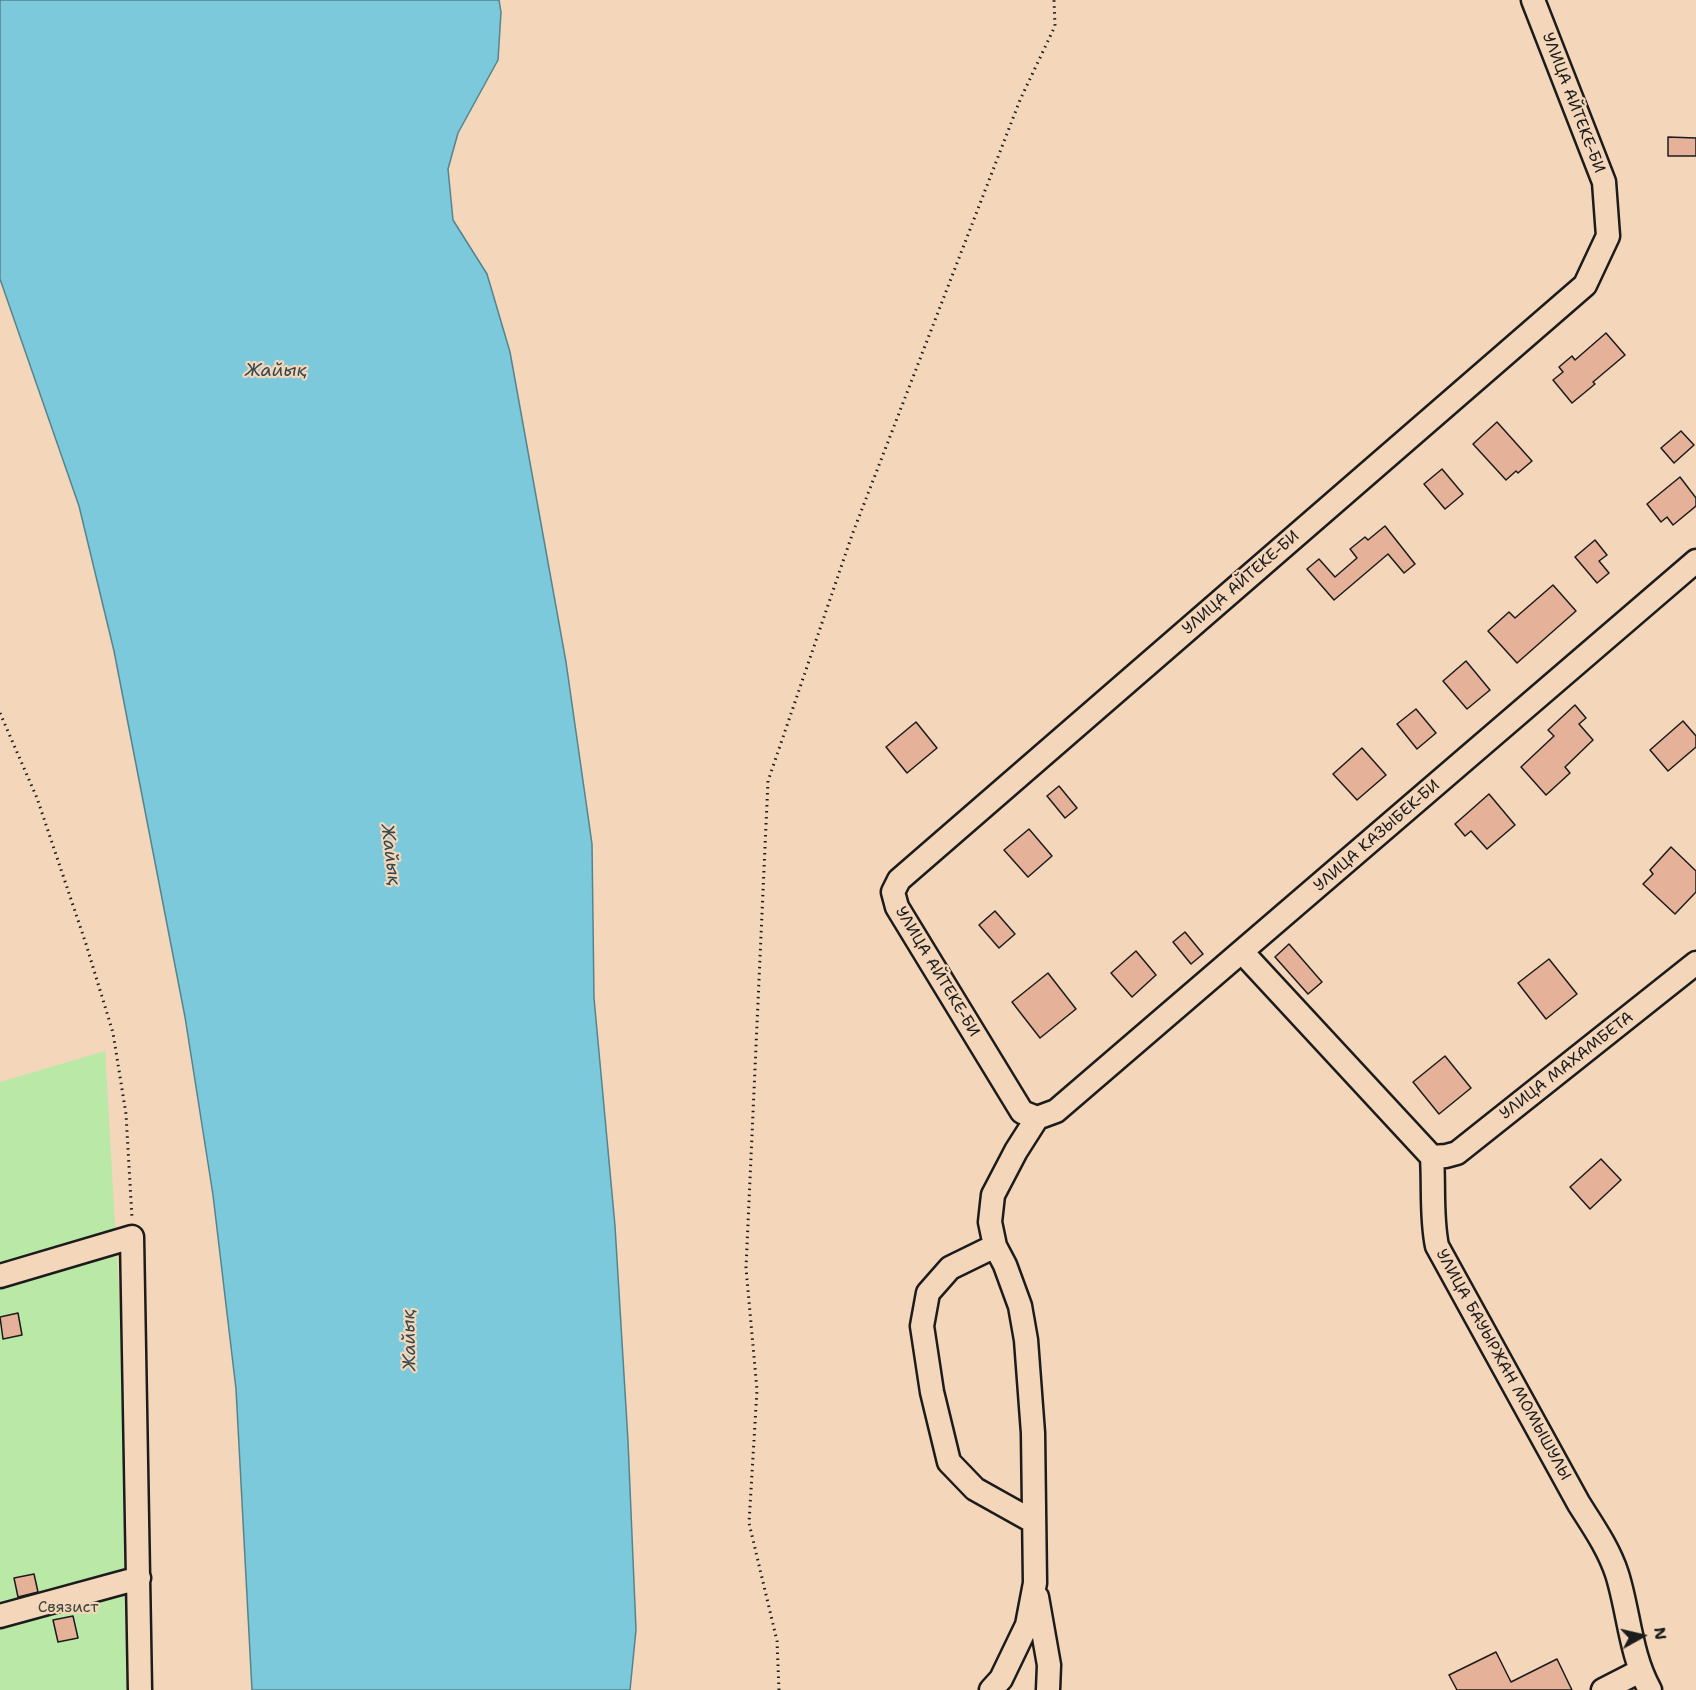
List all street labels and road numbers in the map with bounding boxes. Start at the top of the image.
street label: УЛИЦА АЙТЕКЕ-БИ [1537,30,1609,176]
street label: УЛИЦА АЙТЕКЕ-БИ [1179,527,1303,639]
street label: УЛИЦА КАЗЫБЕК-БИ [1310,776,1444,896]
street label: УЛИЦА АЙТЕКЕ-БИ [890,903,984,1041]
street label: УЛИЦА МАХАМБЕТА [1496,1008,1638,1124]
street label: УЛИЦА БАУЫРЖАН МОМЫШУЛЫ [1431,1246,1575,1484]

